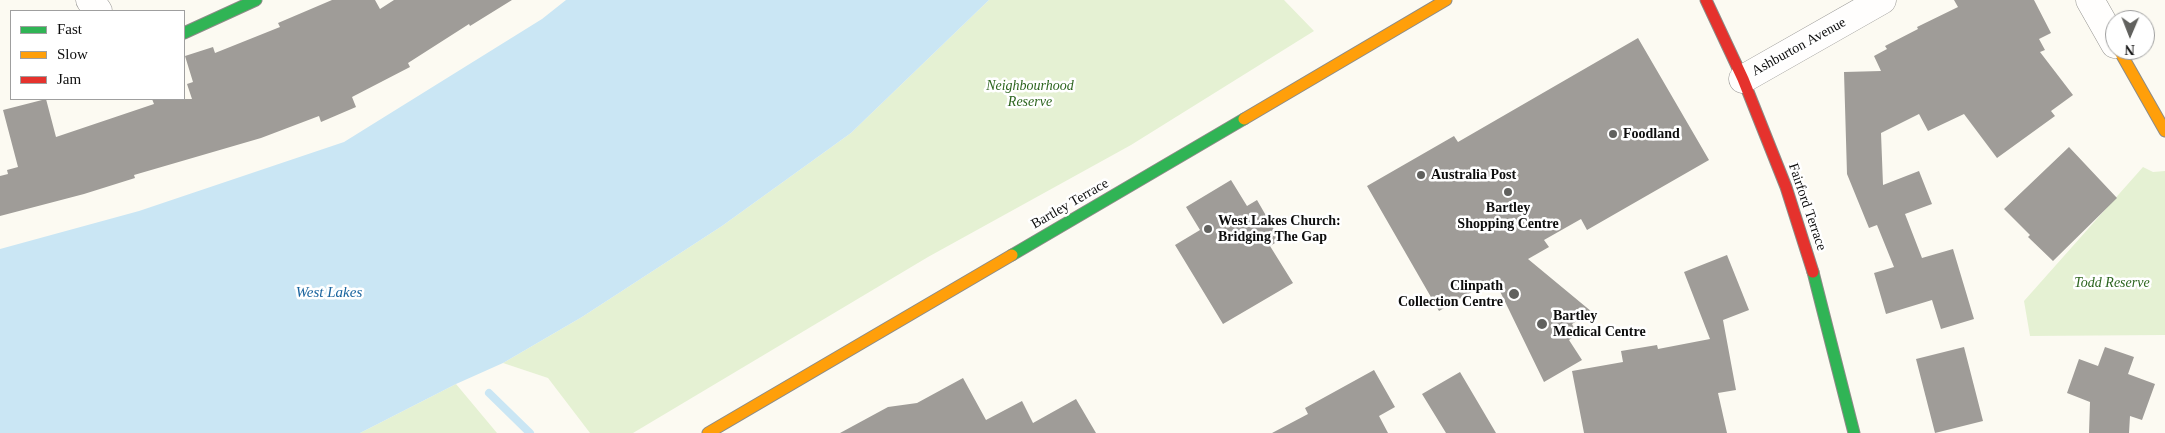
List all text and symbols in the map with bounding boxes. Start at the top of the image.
legend [10,10,185,100]
north arrow [2105,10,2155,60]
street label: Ashburton Avenue [1749,14,1849,80]
text: Fast [57,21,82,37]
text: N [2125,42,2135,57]
text: Slow [57,46,88,62]
text: Jam [57,71,81,87]
park label: Neighbourhood Reserve [986,78,1074,110]
place label: Foodland [1623,126,1680,142]
marker: Foodland [1607,128,1619,140]
street label: Fairford Terrace [1784,161,1830,253]
place label: Australia Post [1431,167,1516,183]
marker: Australia Post [1415,169,1427,181]
street label: Bartley Terrace [1028,175,1112,233]
marker: Bartley Shopping Centre [1502,186,1514,198]
place label: Bartley Shopping Centre [1457,200,1559,232]
place label: West Lakes Church: Bridging The Gap [1218,213,1341,246]
marker: West Lakes Church: Bridging The Gap [1202,223,1214,235]
park label: Todd Reserve [2074,275,2150,291]
place label: Clinpath Collection Centre [1398,278,1503,310]
water label: West Lakes [296,284,362,302]
marker: Clinpath Collection Centre [1507,287,1521,301]
place label: Bartley Medical Centre [1553,308,1646,341]
marker: Bartley Medical Centre [1535,317,1549,331]

